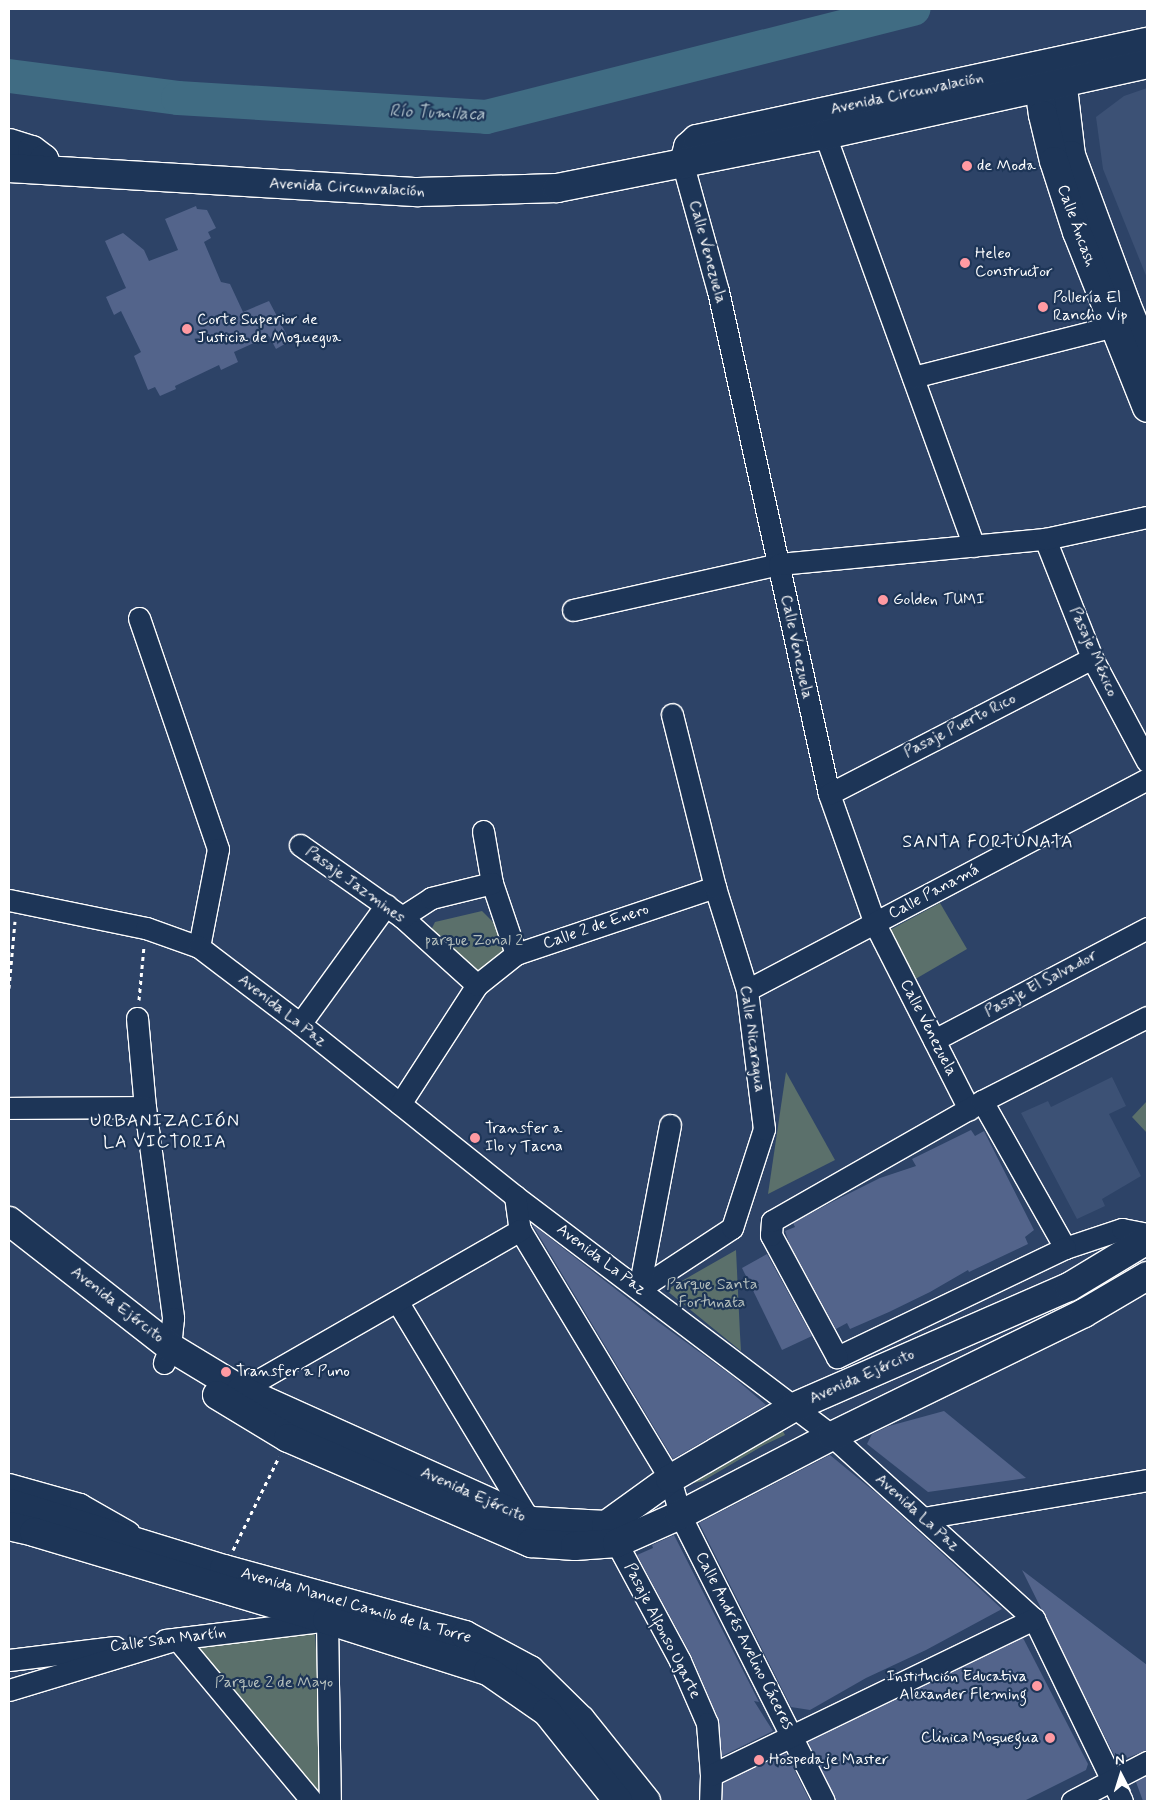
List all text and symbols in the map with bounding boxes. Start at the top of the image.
street label: Avenida Circunvalación [830,69,984,119]
water label: Río Tumilaca [388,101,486,125]
place label: de Moda [977,156,1033,176]
marker: de Moda [961,160,973,172]
street label: Avenida Circunvalación [269,174,425,202]
street label: Calle Áncash [1052,182,1100,270]
street label: Calle Venezuela [684,197,730,307]
place label: Heleo Constructor [975,244,1053,282]
marker: Heleo Constructor [959,257,971,269]
place label: Pollería El Rancho Vip [1053,288,1127,326]
marker: Pollería El Rancho Vip [1037,301,1049,313]
place label: Corte Superior de Justicia de Moquegua [197,310,338,348]
marker: Corte Superior de Justicia de Moquegua [181,323,193,335]
place label: Golden TUMI [893,590,986,610]
street label: Calle Venezuela [775,592,817,702]
marker: Golden TUMI [877,594,889,606]
street label: Pasaje México [1065,604,1121,700]
street label: Pasaje Puerto Rico [901,689,1019,763]
district label: SANTA FORTUNATA [898,831,1078,853]
street label: Pasaje Jazmines [301,842,409,928]
street label: Calle Panamá [887,861,981,923]
street label: Calle 2 de Enero [542,900,650,954]
park label: parque Zonal 2 [425,931,523,951]
street label: Pasaje El Salvador [983,947,1099,1021]
street label: Avenida La Paz [234,971,330,1051]
street label: Calle Venezuela [895,975,961,1081]
street label: Calle Nicaragua [735,985,769,1093]
district label: URBANIZACIÓN LA VICTORIA [92,1111,238,1154]
place label: Transfer a Ilo y Tacna [485,1119,563,1157]
marker: Transfer a Ilo y Tacna [469,1132,481,1144]
street label: Avenida La Paz [553,1220,649,1300]
street label: Avenida Ejército [67,1263,167,1347]
park label: Parque Santa Fortunata [666,1275,758,1313]
street label: Avenida Ejército [807,1346,917,1408]
place label: Transfer a Puno [236,1362,348,1382]
marker: Transfer a Puno [220,1366,232,1378]
street label: Avenida Ejército [418,1464,528,1526]
street label: Avenida La Paz [871,1470,963,1556]
street label: Calle Andrés Avelino Cáceres [691,1549,797,1733]
street label: Pasaje Alfonso Ugarte [620,1561,704,1701]
street label: Avenida Manuel Camilo de la Torre [241,1565,471,1647]
street label: Calle San Martín [108,1623,228,1657]
place label: Institución Educativa Alexander Fleming [887,1667,1027,1705]
park label: Parque 2 de Mayo [214,1673,334,1693]
marker: Institución Educativa Alexander Fleming [1031,1680,1043,1692]
place label: Clinica Moquegua [921,1728,1039,1748]
marker: Clinica Moquegua [1043,1731,1057,1745]
place label: Hospedaje Master [769,1750,890,1770]
north arrow [1096,1750,1146,1800]
text: N [1114,1751,1125,1769]
marker: Hospedaje Master [753,1754,765,1766]

